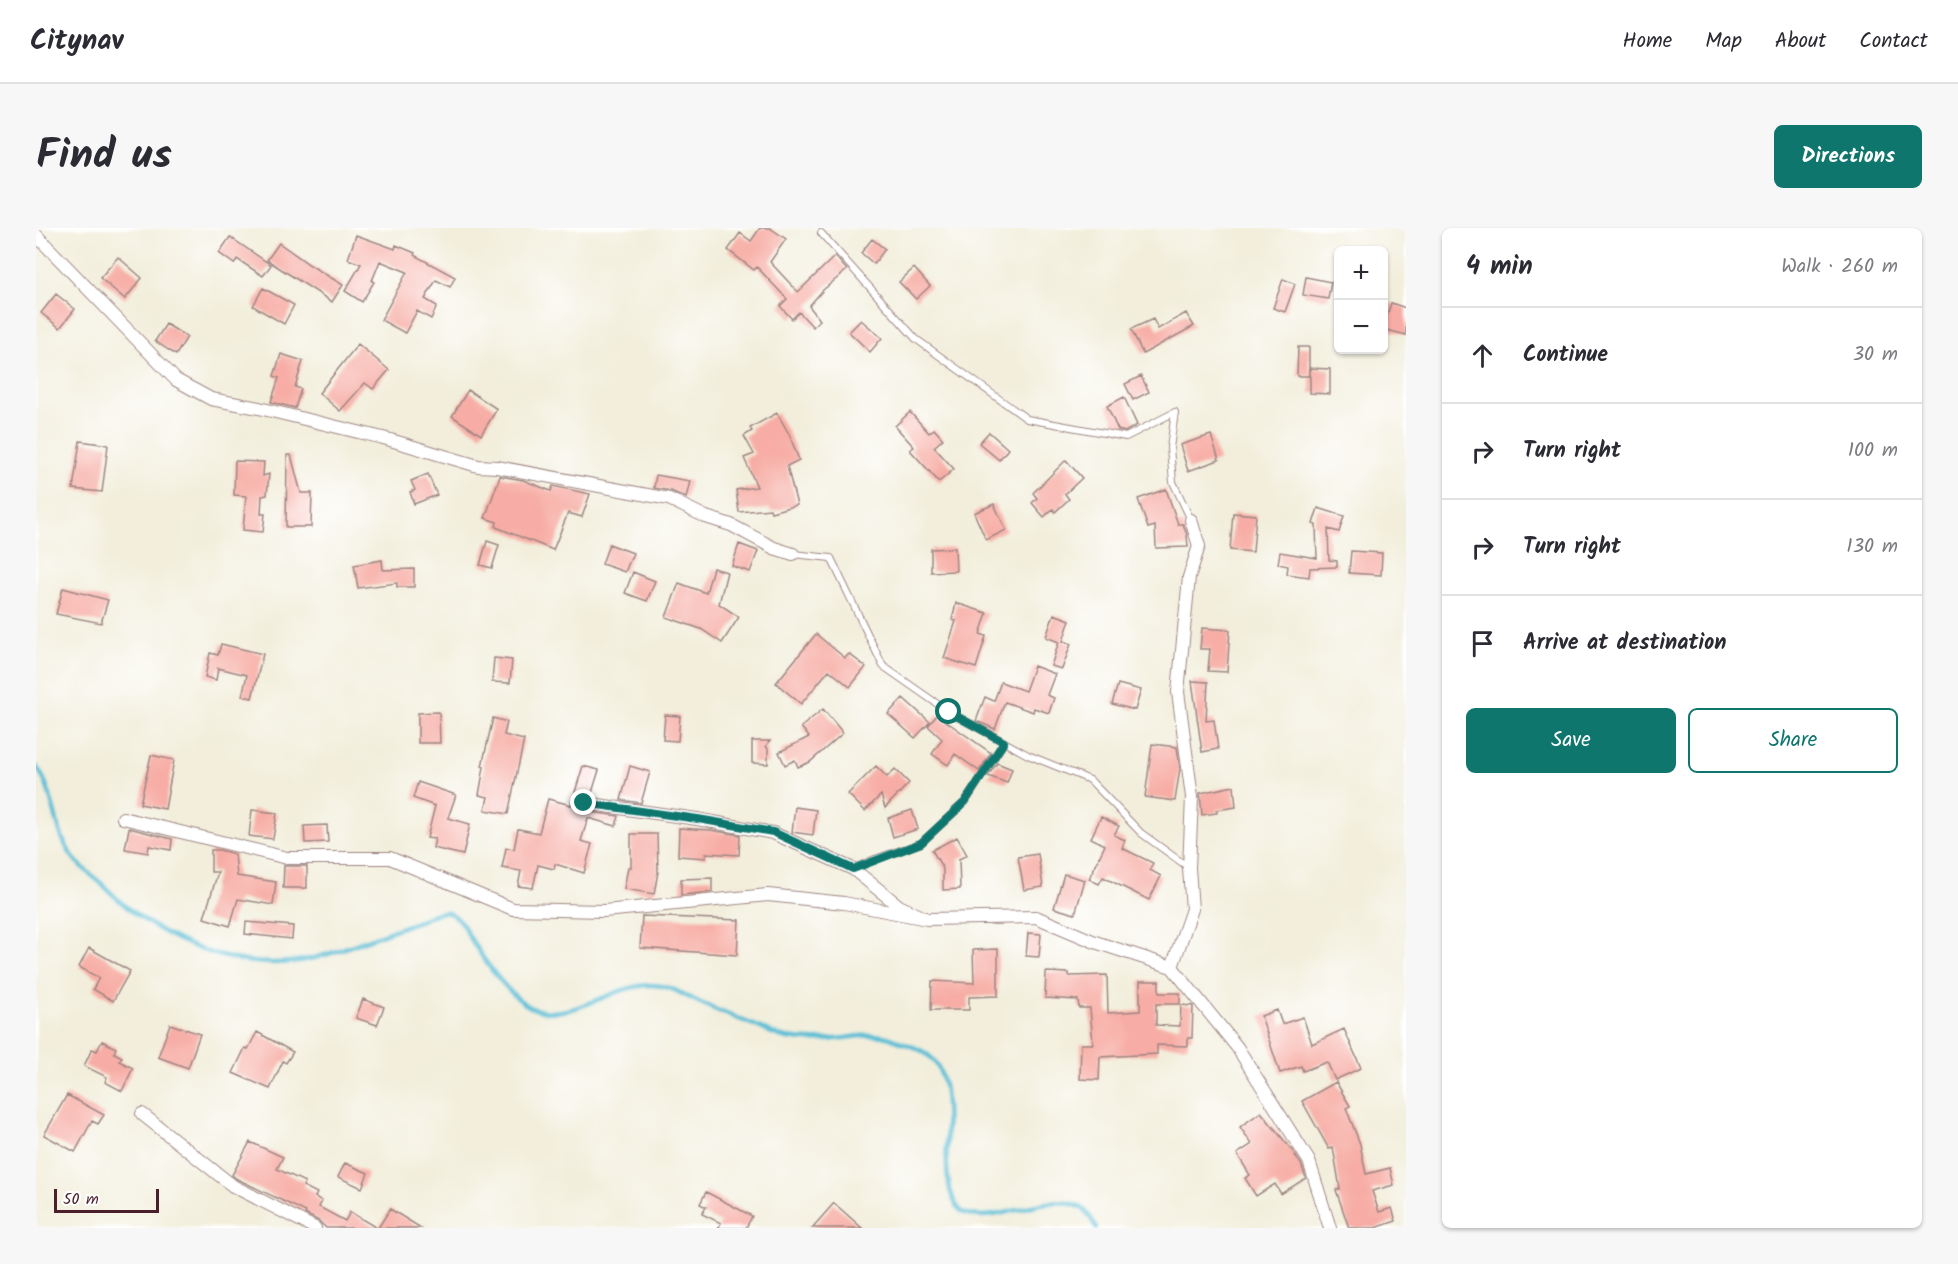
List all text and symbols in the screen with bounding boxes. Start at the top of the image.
text: Citynav [30,19,123,64]
text: Home [1623,25,1672,58]
text: Map [1705,25,1742,58]
text: About [1775,25,1826,58]
text: Contact [1859,25,1928,58]
text: Find us [36,123,172,190]
button: Directions [1774,125,1922,188]
map controls [1334,246,1388,354]
button: + [1334,246,1388,300]
text: 4 min [1466,246,1533,288]
text: Walk · 260 m [1781,251,1898,283]
button: − [1334,300,1388,354]
text: Continue [1523,338,1608,373]
icon: ahead [1466,339,1499,372]
text: 30 m [1853,339,1898,371]
text: Turn right [1523,434,1621,469]
icon: right [1466,435,1499,468]
text: 100 m [1848,435,1898,467]
text: Turn right [1523,530,1621,565]
icon: right [1466,531,1499,564]
text: 130 m [1846,531,1898,563]
text: Arrive at destination [1523,626,1726,661]
icon: arrive [1466,627,1499,660]
route start [935,698,961,724]
button: Save [1466,708,1676,773]
button: Share [1688,708,1898,773]
route end [570,789,596,815]
scale bar [54,1186,159,1214]
text: 50 m [63,1187,99,1212]

